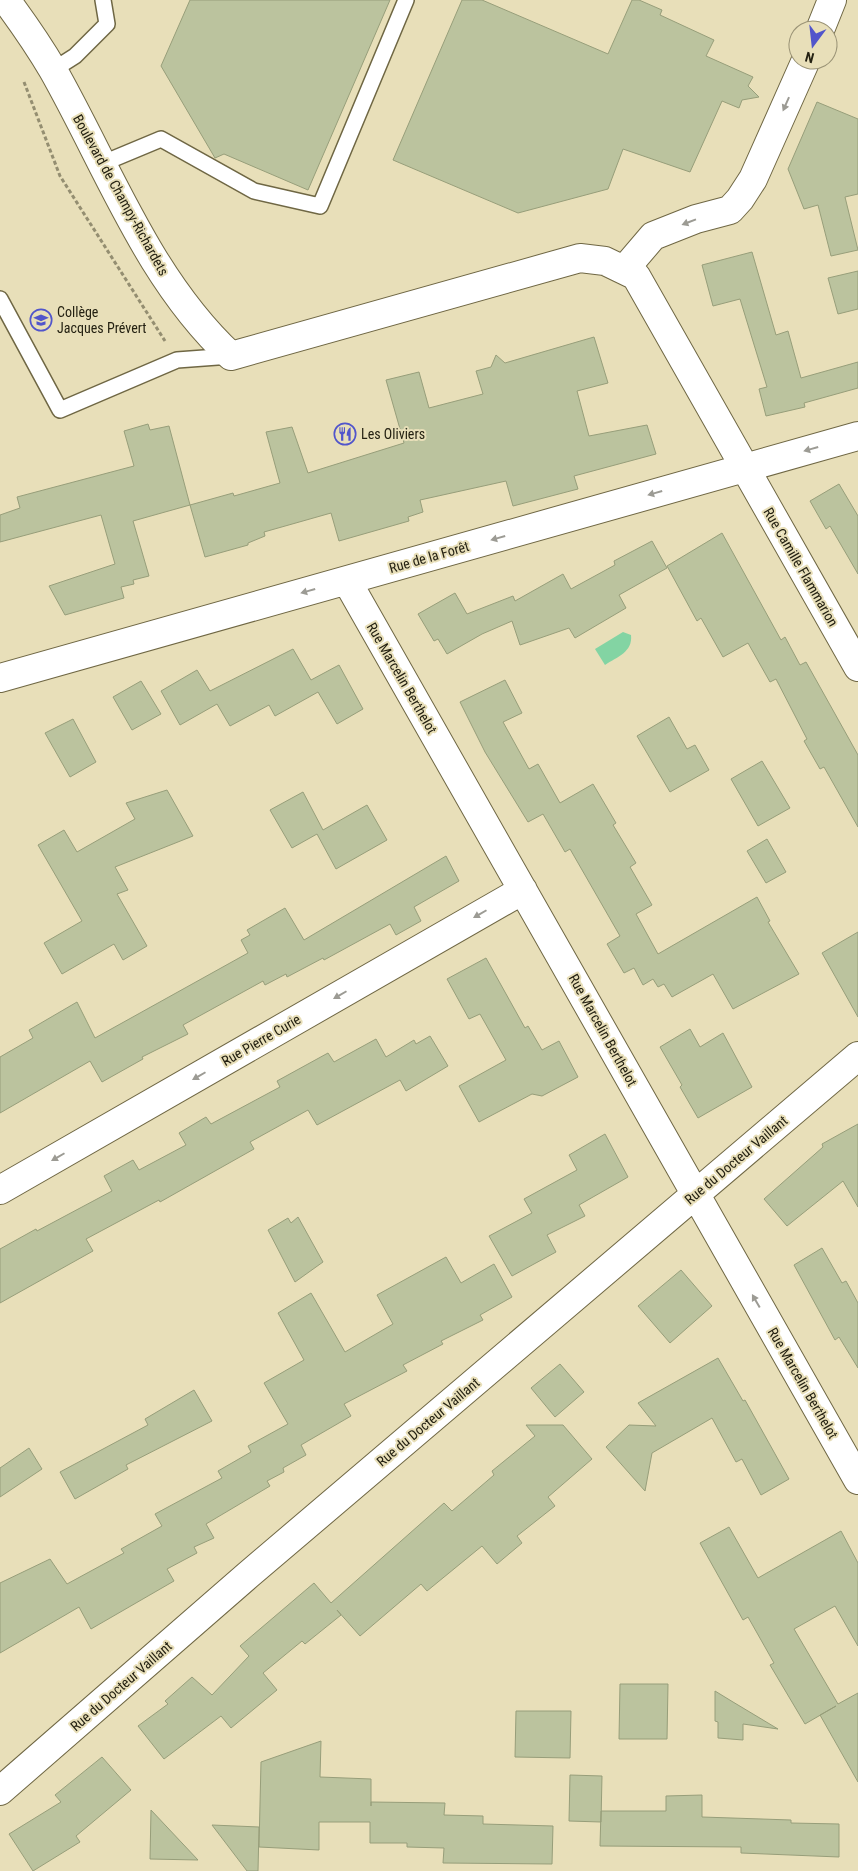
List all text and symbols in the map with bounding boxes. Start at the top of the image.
north arrow [788,20,838,70]
text: N [803,49,816,66]
one-way arrow [782,97,790,111]
street label: Boulevard de Champy-Richardets [70,112,172,278]
one-way arrow [682,218,696,226]
place label: Collège Jacques Prévert [57,304,146,336]
school or university icon: Collège Jacques Prévert [29,308,53,332]
restaurant icon: Les Oliviers [333,422,357,446]
place label: Les Oliviers [361,426,425,442]
one-way arrow [803,445,818,453]
one-way arrow [647,490,662,498]
street label: Rue Camille Flammarion [760,505,842,629]
one-way arrow [491,534,506,542]
street label: Rue de la Forêt [387,538,471,576]
one-way arrow [301,587,316,595]
street label: Rue Marcelin Berthelot [364,620,440,736]
one-way arrow [474,910,487,919]
street label: Rue Marcelin Berthelot [566,971,640,1089]
one-way arrow [332,991,347,999]
street label: Rue Pierre Curie [219,1011,304,1069]
one-way arrow [191,1072,206,1080]
street label: Rue du Docteur Vaillant [682,1112,790,1208]
one-way arrow [51,1152,64,1161]
one-way arrow [752,1293,760,1308]
street label: Rue Marcelin Berthelot [765,1325,841,1441]
street label: Rue du Docteur Vaillant [374,1374,482,1470]
street label: Rue du Docteur Vaillant [67,1638,175,1734]

